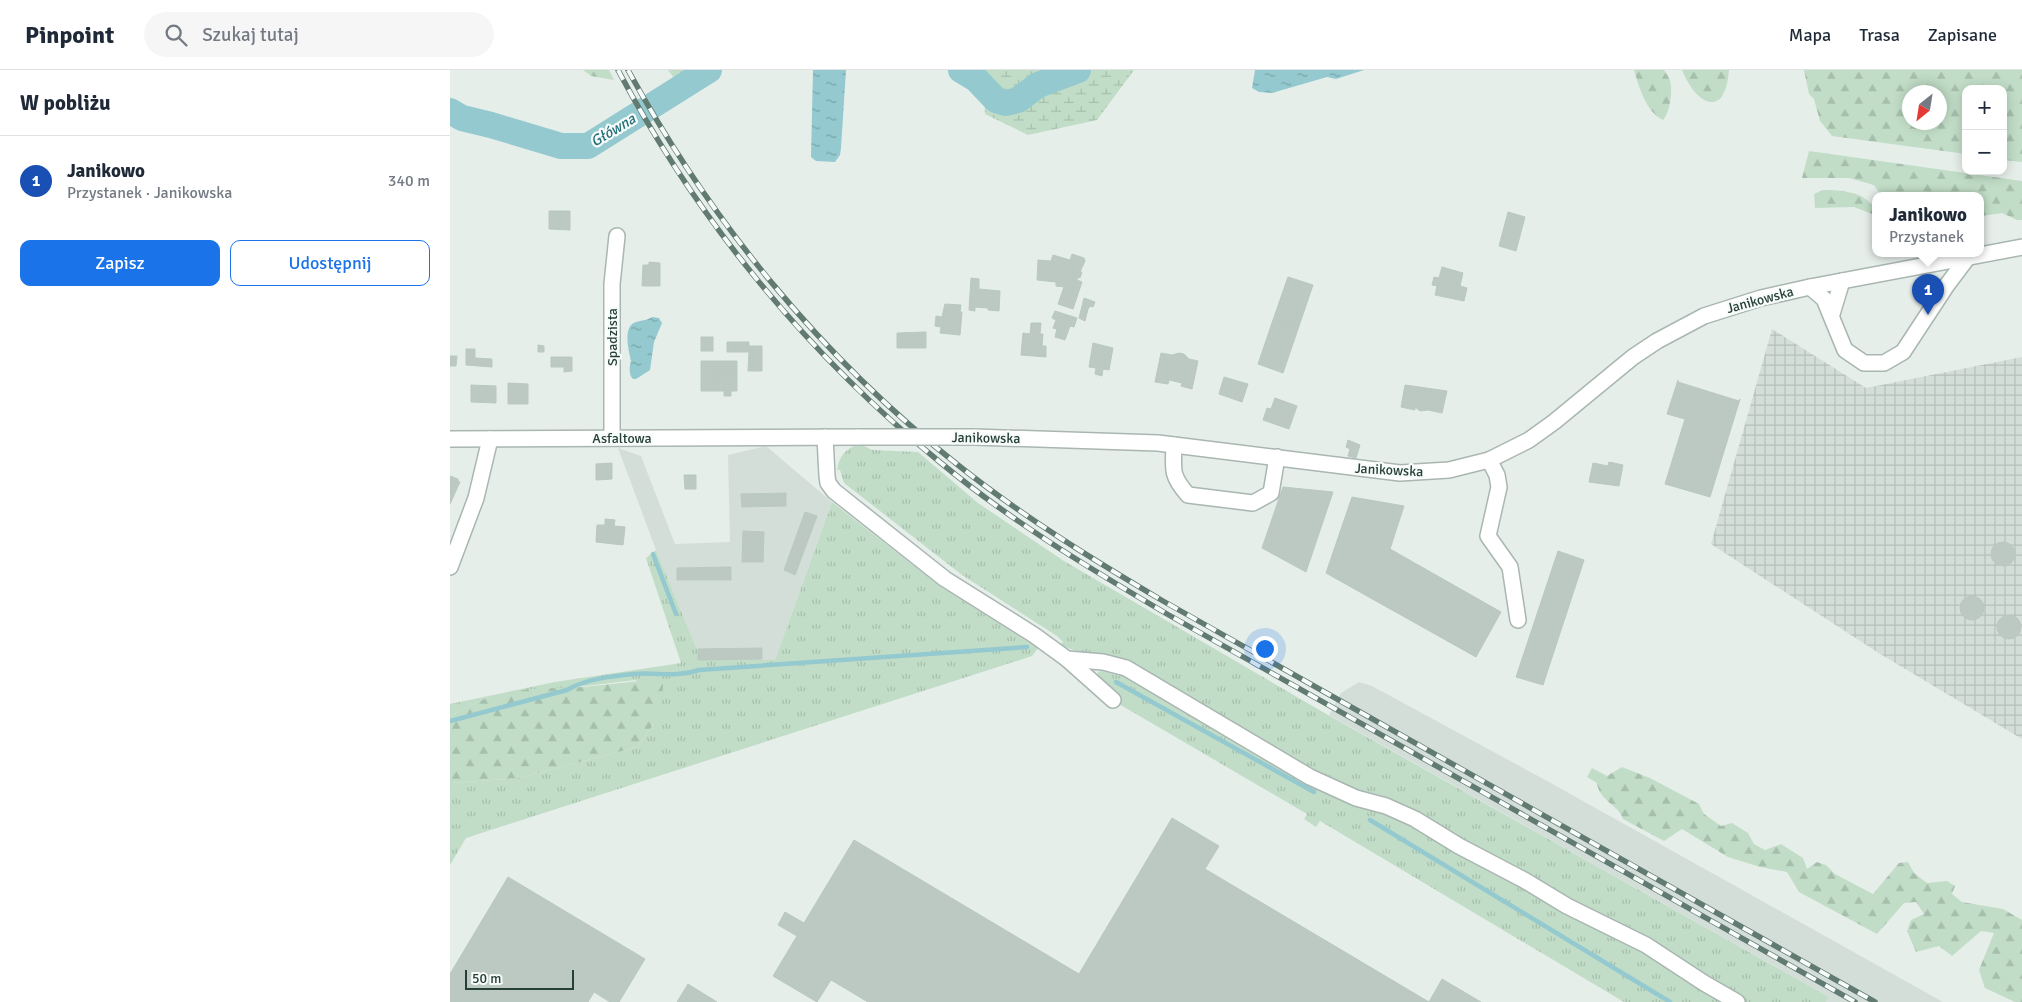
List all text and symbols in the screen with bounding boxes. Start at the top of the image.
search box [144,12,494,57]
text: Pinpoint [25,20,114,50]
icon: search [162,21,190,49]
text: Szukaj tutaj [202,23,299,47]
text: Mapa [1789,24,1831,46]
text: Trasa [1859,24,1900,46]
text: Zapisane [1928,24,1997,46]
north arrow [1902,85,1947,130]
map controls [1962,85,2007,175]
button: + [1962,85,2007,130]
text: W pobliżu [20,90,111,116]
water label: Główna [587,109,639,150]
button: − [1962,130,2007,175]
text: Janikowo [67,159,145,183]
text: 1 [32,171,40,191]
text: 340 m [388,171,430,191]
text: Przystanek · Janikowska [67,183,232,203]
popup [1872,192,1984,257]
text: Janikowo [1889,203,1967,227]
text: Przystanek [1889,227,1964,247]
button: Zapisz [20,240,220,286]
button: Udostępnij [230,240,430,286]
pin: 1 [1912,274,1944,315]
street label: Janikowska [1725,283,1795,317]
street label: Spadzista [604,308,621,366]
street label: Janikowska [952,429,1020,447]
street label: Asfaltowa [592,430,652,447]
street label: Janikowska [1354,460,1424,480]
your location [1252,636,1278,662]
scale bar [465,967,574,990]
text: 50 m [472,970,501,987]

